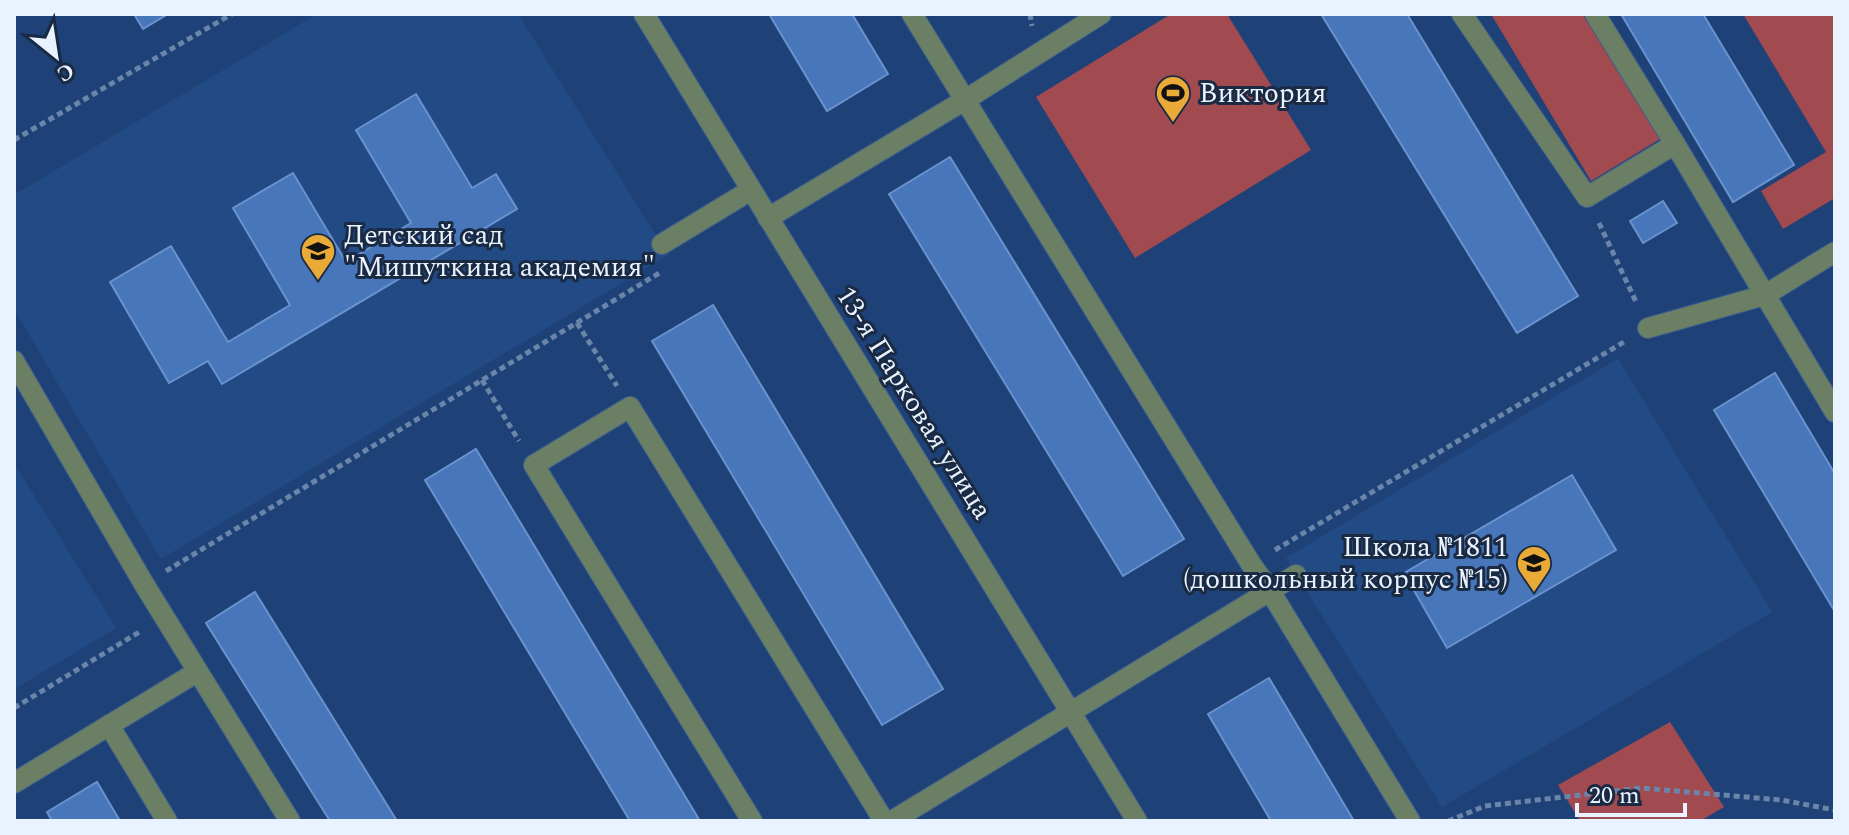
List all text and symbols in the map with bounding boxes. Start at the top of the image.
north arrow [16,16,96,96]
text: С [50,54,80,90]
place label: Виктория [1199,72,1327,115]
sports icon: Виктория [1154,74,1192,124]
place label: Детский сад "Мишуткина академия" [344,214,655,289]
school or university icon: Детский сад "Мишуткина академия" [299,232,337,282]
street label: 13-я Парковая улица [825,278,1003,528]
place label: Школа №1811 (дошкольный корпус №15) [1183,526,1508,601]
school or university icon: Школа №1811 (дошкольный корпус №15) [1515,544,1553,594]
scale bar [1577,767,1685,817]
text: 20 m [1589,778,1640,814]

